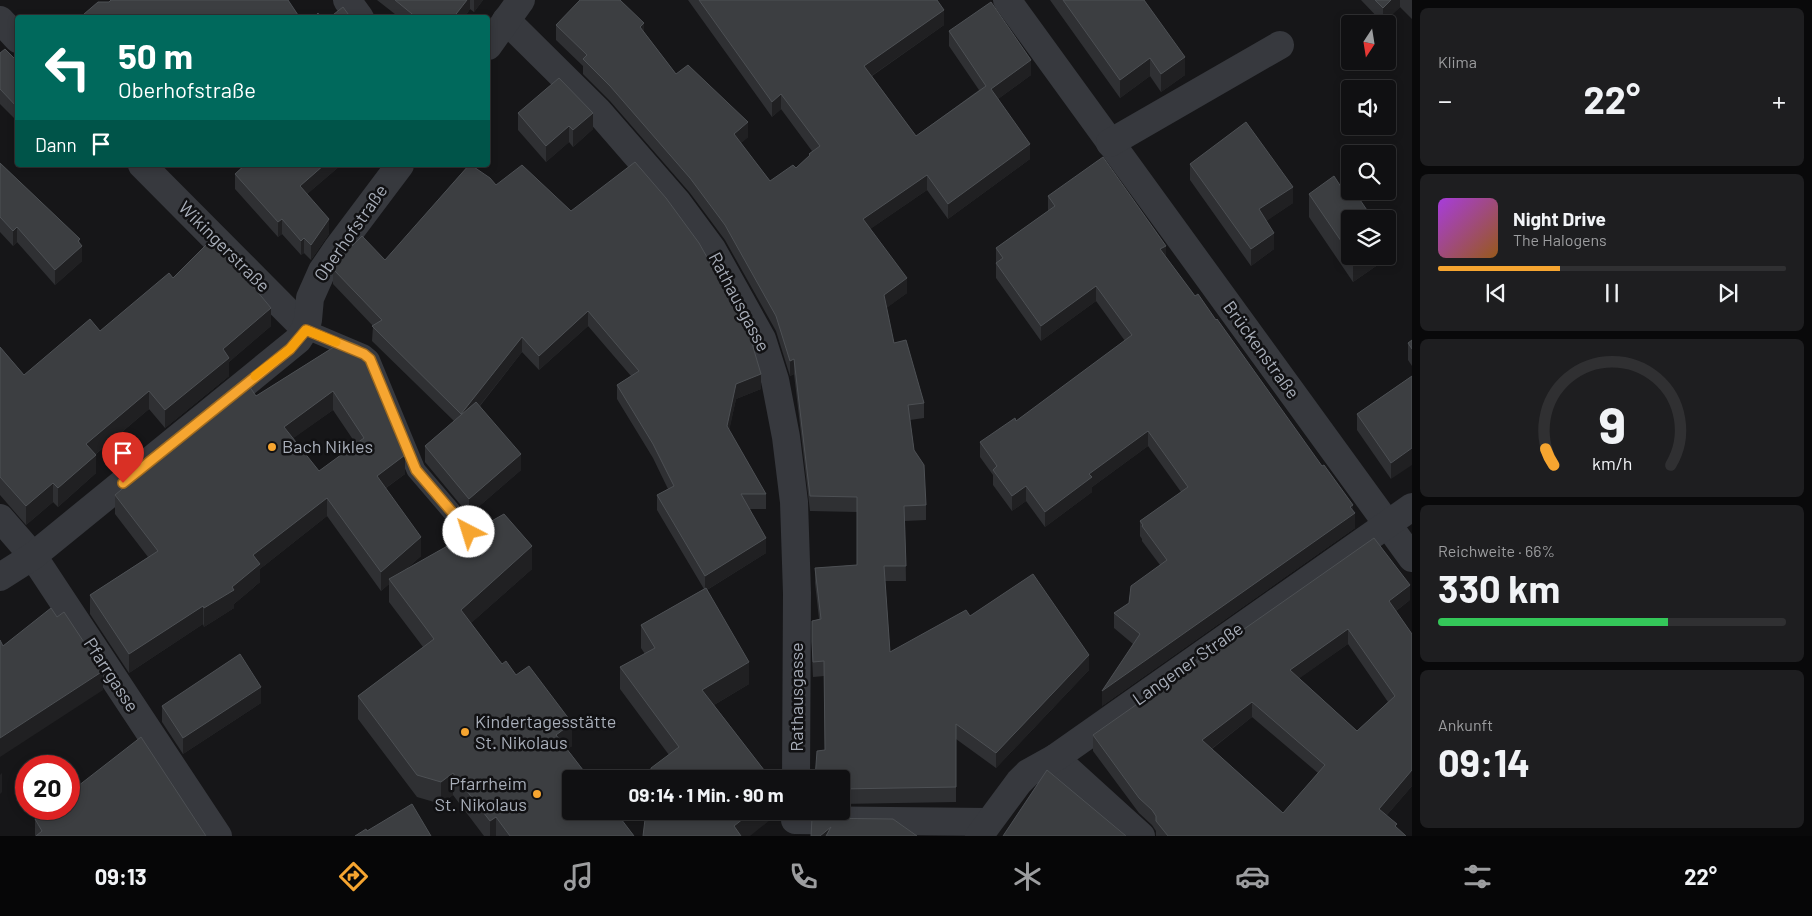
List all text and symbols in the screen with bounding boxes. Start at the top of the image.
north arrow [1341,15,1396,70]
map controls [1341,15,1396,265]
text: 50 m [118,34,193,76]
icon: left [35,35,100,100]
text: Klima [1438,52,1477,71]
text: Oberhofstraße [118,76,256,102]
text: 22° [1584,76,1640,122]
button: sound [1341,80,1396,135]
text: − [1438,83,1452,117]
text: + [1772,83,1786,117]
icon: arrive [87,130,115,158]
text: Dann [35,133,77,156]
button: search [1341,145,1396,200]
street label: Oberhofstraße [309,180,392,285]
street label: Wikingerstraße [175,196,275,296]
text: Night Drive [1513,207,1606,230]
button: layers [1341,210,1396,265]
text: The Halogens [1513,230,1607,249]
street label: Rathausgasse [704,248,775,355]
icon: previous [1482,279,1510,307]
icon: pause [1598,279,1626,307]
icon: next [1714,279,1742,307]
street label: Brückenstraße [1219,296,1305,403]
text: 9 [1598,392,1626,454]
pin [102,432,144,483]
place label: Bach Nikles [282,435,373,457]
icon: arrive [109,439,137,467]
marker: Bach Nikles [266,441,278,453]
text: km/h [1592,452,1632,474]
position arrow [442,505,494,557]
text: Reichweite · 66% [1438,541,1555,560]
text: 330 km [1438,565,1560,611]
street label: Langener Straße [1128,617,1247,709]
street label: Pfarrgasse [80,633,144,716]
street label: Rathausgasse [785,642,807,752]
place label: Kindertagesstätte St. Nikolaus [475,710,616,753]
text: Ankunft [1438,715,1493,734]
marker: Kindertagesstätte St. Nikolaus [459,726,471,738]
text: 09:14 [1438,739,1530,785]
speed limit sign: 20 [15,755,80,820]
place label: Pfarrheim St. Nikolaus [434,772,527,815]
text: 09:14 · 1 Min. · 90 m [628,783,784,806]
marker: Pfarrheim St. Nikolaus [531,788,543,800]
icon: directions [336,859,371,894]
icon: music [561,859,596,894]
icon: phone [786,859,821,894]
icon: climate [1010,859,1045,894]
icon: car [1235,859,1270,894]
icon: filters [1460,859,1495,894]
text: 09:13 [95,863,147,889]
text: 22° [1684,863,1717,889]

